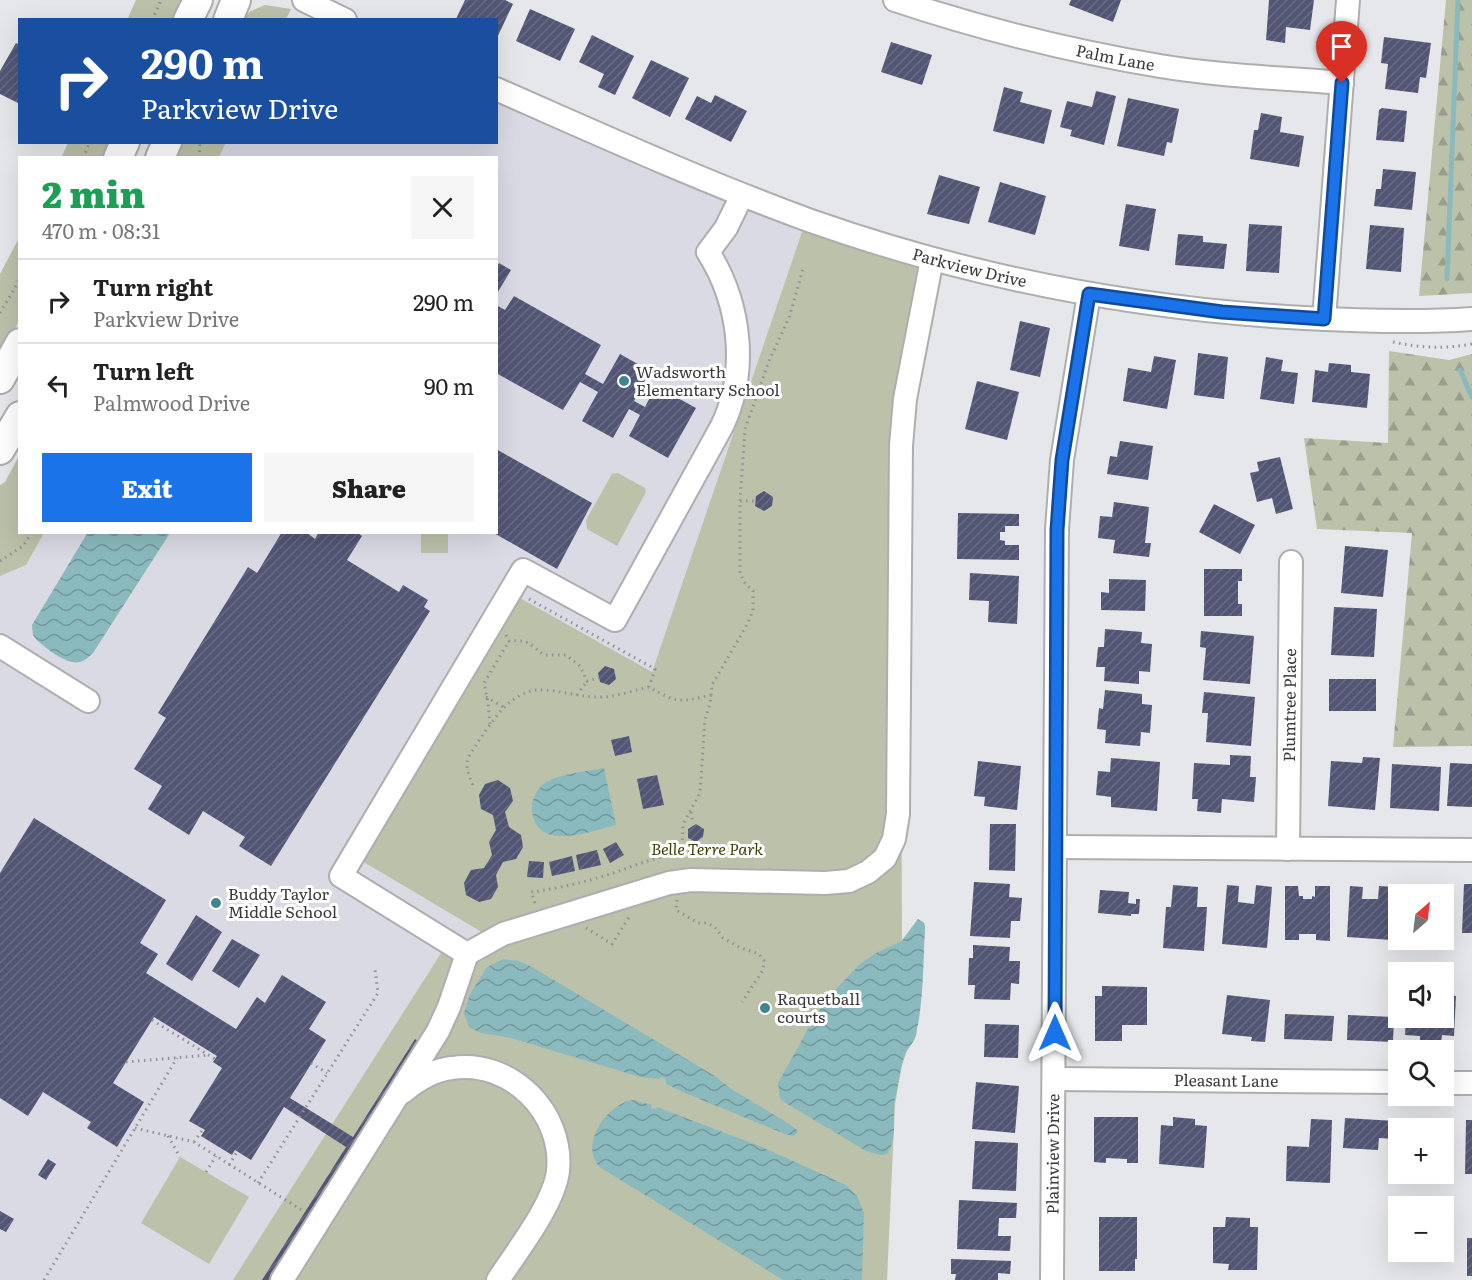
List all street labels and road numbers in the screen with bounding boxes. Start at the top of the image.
street label: Palm Lane [1074,37,1157,76]
street label: Parkview Drive [910,241,1029,292]
street label: Plumtree Place [1276,648,1301,762]
street label: Pleasant Lane [1174,1067,1278,1092]
street label: Plainview Drive [1039,1093,1064,1215]

